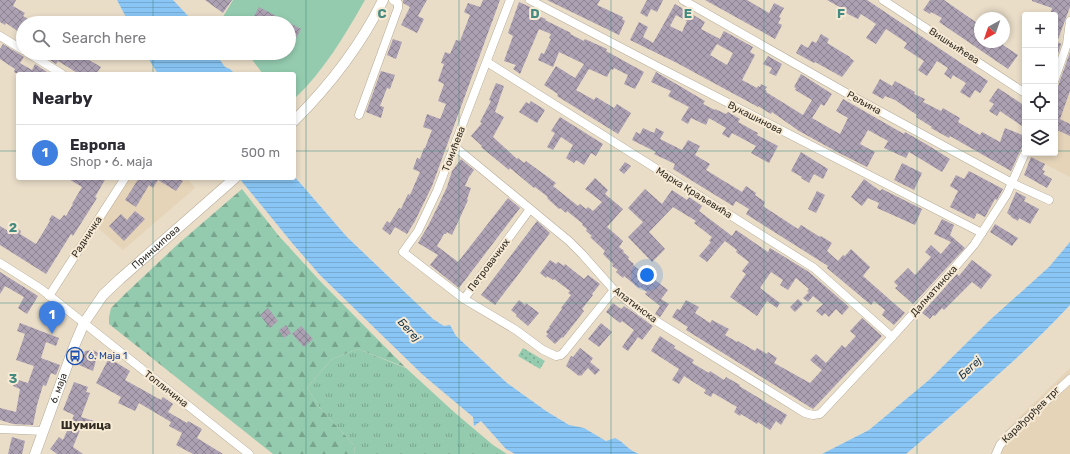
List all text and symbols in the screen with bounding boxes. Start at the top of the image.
text: C [377,6,387,21]
text: D [530,6,540,21]
text: E [684,6,692,21]
text: F [837,6,845,21]
north arrow [974,12,1010,48]
map controls [1022,12,1058,156]
button: + [1022,12,1058,48]
search box [16,16,296,60]
street label: Вишњићева [927,25,981,67]
icon: search [30,27,52,49]
text: Search here [62,29,146,47]
button: − [1022,48,1058,84]
button: locate [1022,84,1058,120]
text: Nearby [32,88,93,108]
street label: Рељина [845,89,883,117]
street label: Вукашинова [726,99,784,137]
button: layers [1022,120,1058,156]
street label: Томићева [440,125,468,173]
text: Европа [70,136,126,154]
text: 1 [42,145,48,160]
text: 500 m [241,145,280,160]
text: Shop · 6. маја [70,154,153,169]
street label: Марка Краљевића [654,165,734,221]
street label: Радничка [69,214,105,260]
text: 2 [9,220,17,235]
street label: Принципова [129,223,183,272]
street label: Петровачких [465,236,513,294]
street label: Далматинска [908,263,960,319]
your location [637,265,657,285]
street label: Апатинска [611,285,659,325]
pin: 1 [39,301,65,334]
water label: Бегеј [395,316,424,345]
bus stop icon: 6. Маја 1 [65,346,85,366]
place label: 6. Маја 1 [88,350,127,362]
water label: Бегеј [956,353,985,382]
street label: Топличина [142,368,190,410]
text: 3 [9,371,18,386]
street label: 6. маја [48,371,70,405]
street label: Карађорђев трг [999,384,1063,446]
district label: Шумица [61,418,111,432]

